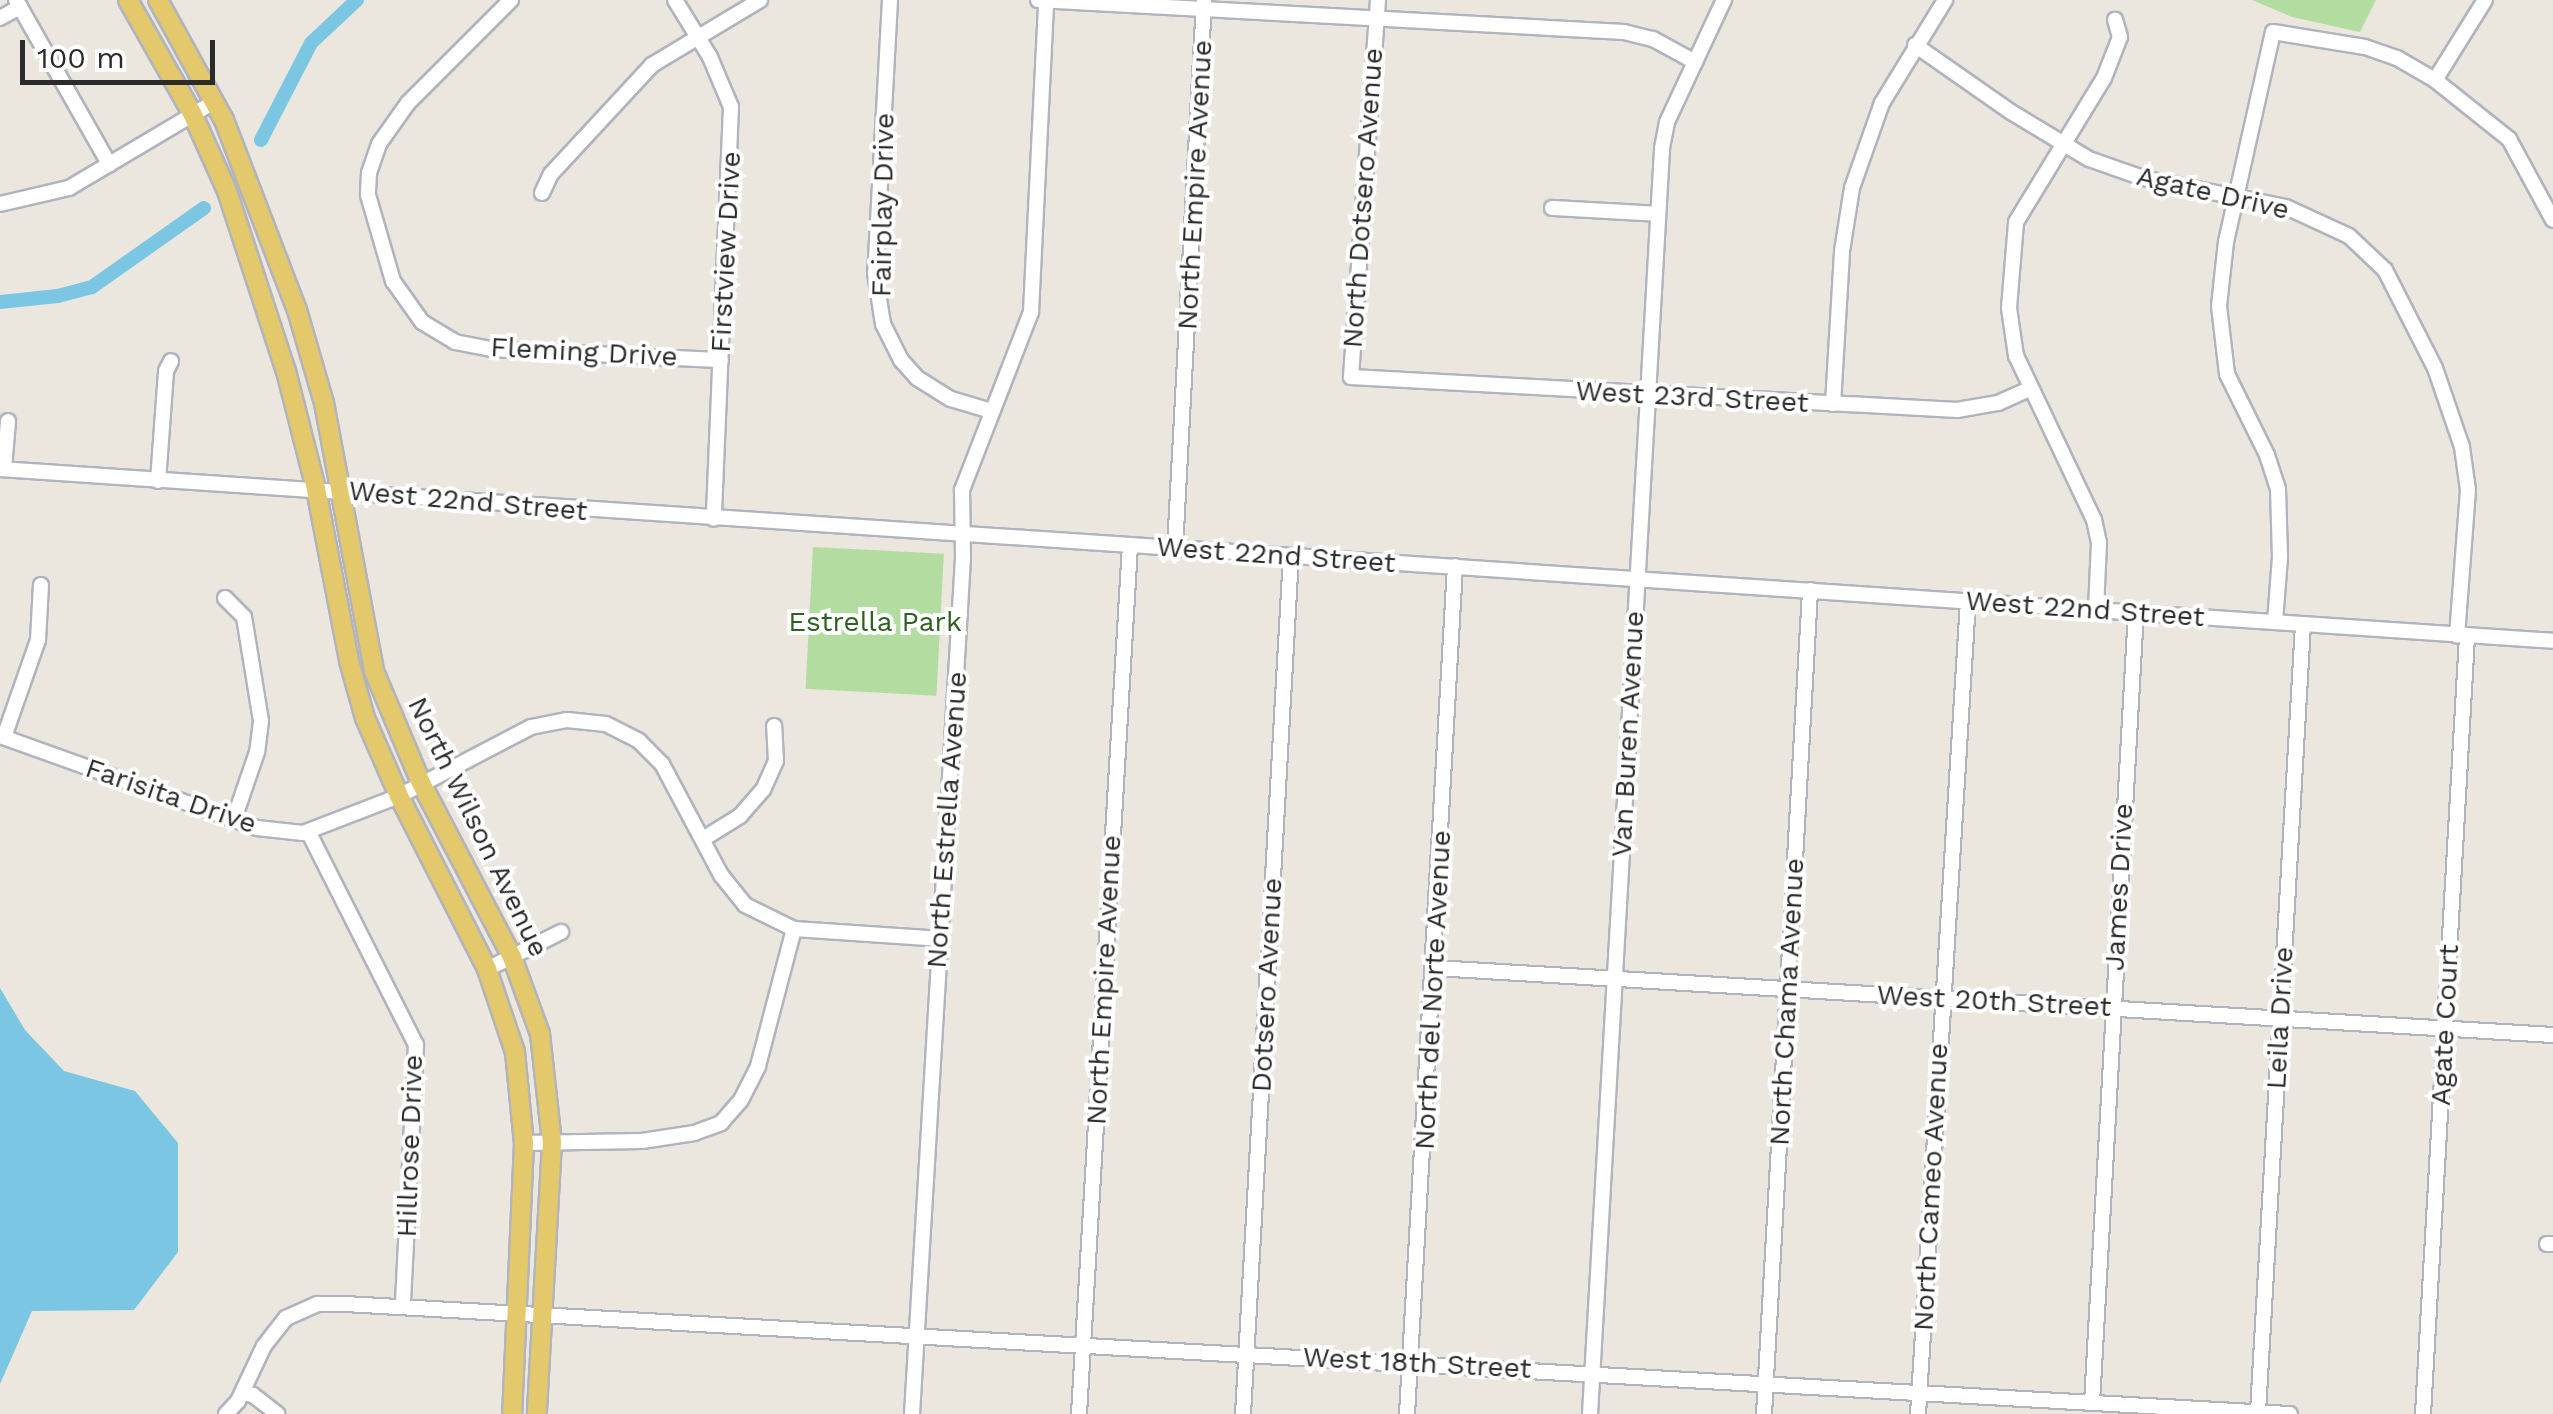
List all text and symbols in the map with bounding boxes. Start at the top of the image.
scale bar [25,20,220,82]
street label: North Empire Avenue [1171,39,1219,331]
text: 100 m [37,40,125,75]
street label: North Dotsero Avenue [1336,46,1390,350]
street label: Fairplay Drive [865,112,901,298]
street label: Firstview Drive [704,150,748,354]
street label: Agate Drive [2133,159,2293,227]
street label: Fleming Drive [490,330,678,374]
street label: West 23rd Street [1575,374,1809,420]
street label: West 22nd Street [347,474,589,528]
street label: West 22nd Street [1155,530,1397,580]
street label: West 22nd Street [1964,584,2206,634]
park label: Estrella Park [788,605,962,639]
street label: Van Buren Avenue [1605,609,1651,859]
street label: North Estrella Avenue [920,670,974,970]
street label: North Wilson Avenue [400,691,556,963]
street label: Farisita Drive [81,751,261,841]
street label: James Drive [2098,802,2140,972]
street label: North del Norte Avenue [1408,828,1458,1152]
street label: North Empire Avenue [1080,834,1128,1126]
street label: North Chama Avenue [1763,856,1811,1148]
street label: Dotsero Avenue [1245,876,1289,1094]
street label: Agate Court [2424,943,2466,1107]
street label: Leila Drive [2259,945,2301,1091]
street label: West 20th Street [1876,978,2112,1024]
street label: North Cameo Avenue [1907,1042,1955,1332]
street label: Hillrose Drive [390,1054,430,1238]
street label: West 18th Street [1302,1340,1532,1386]

